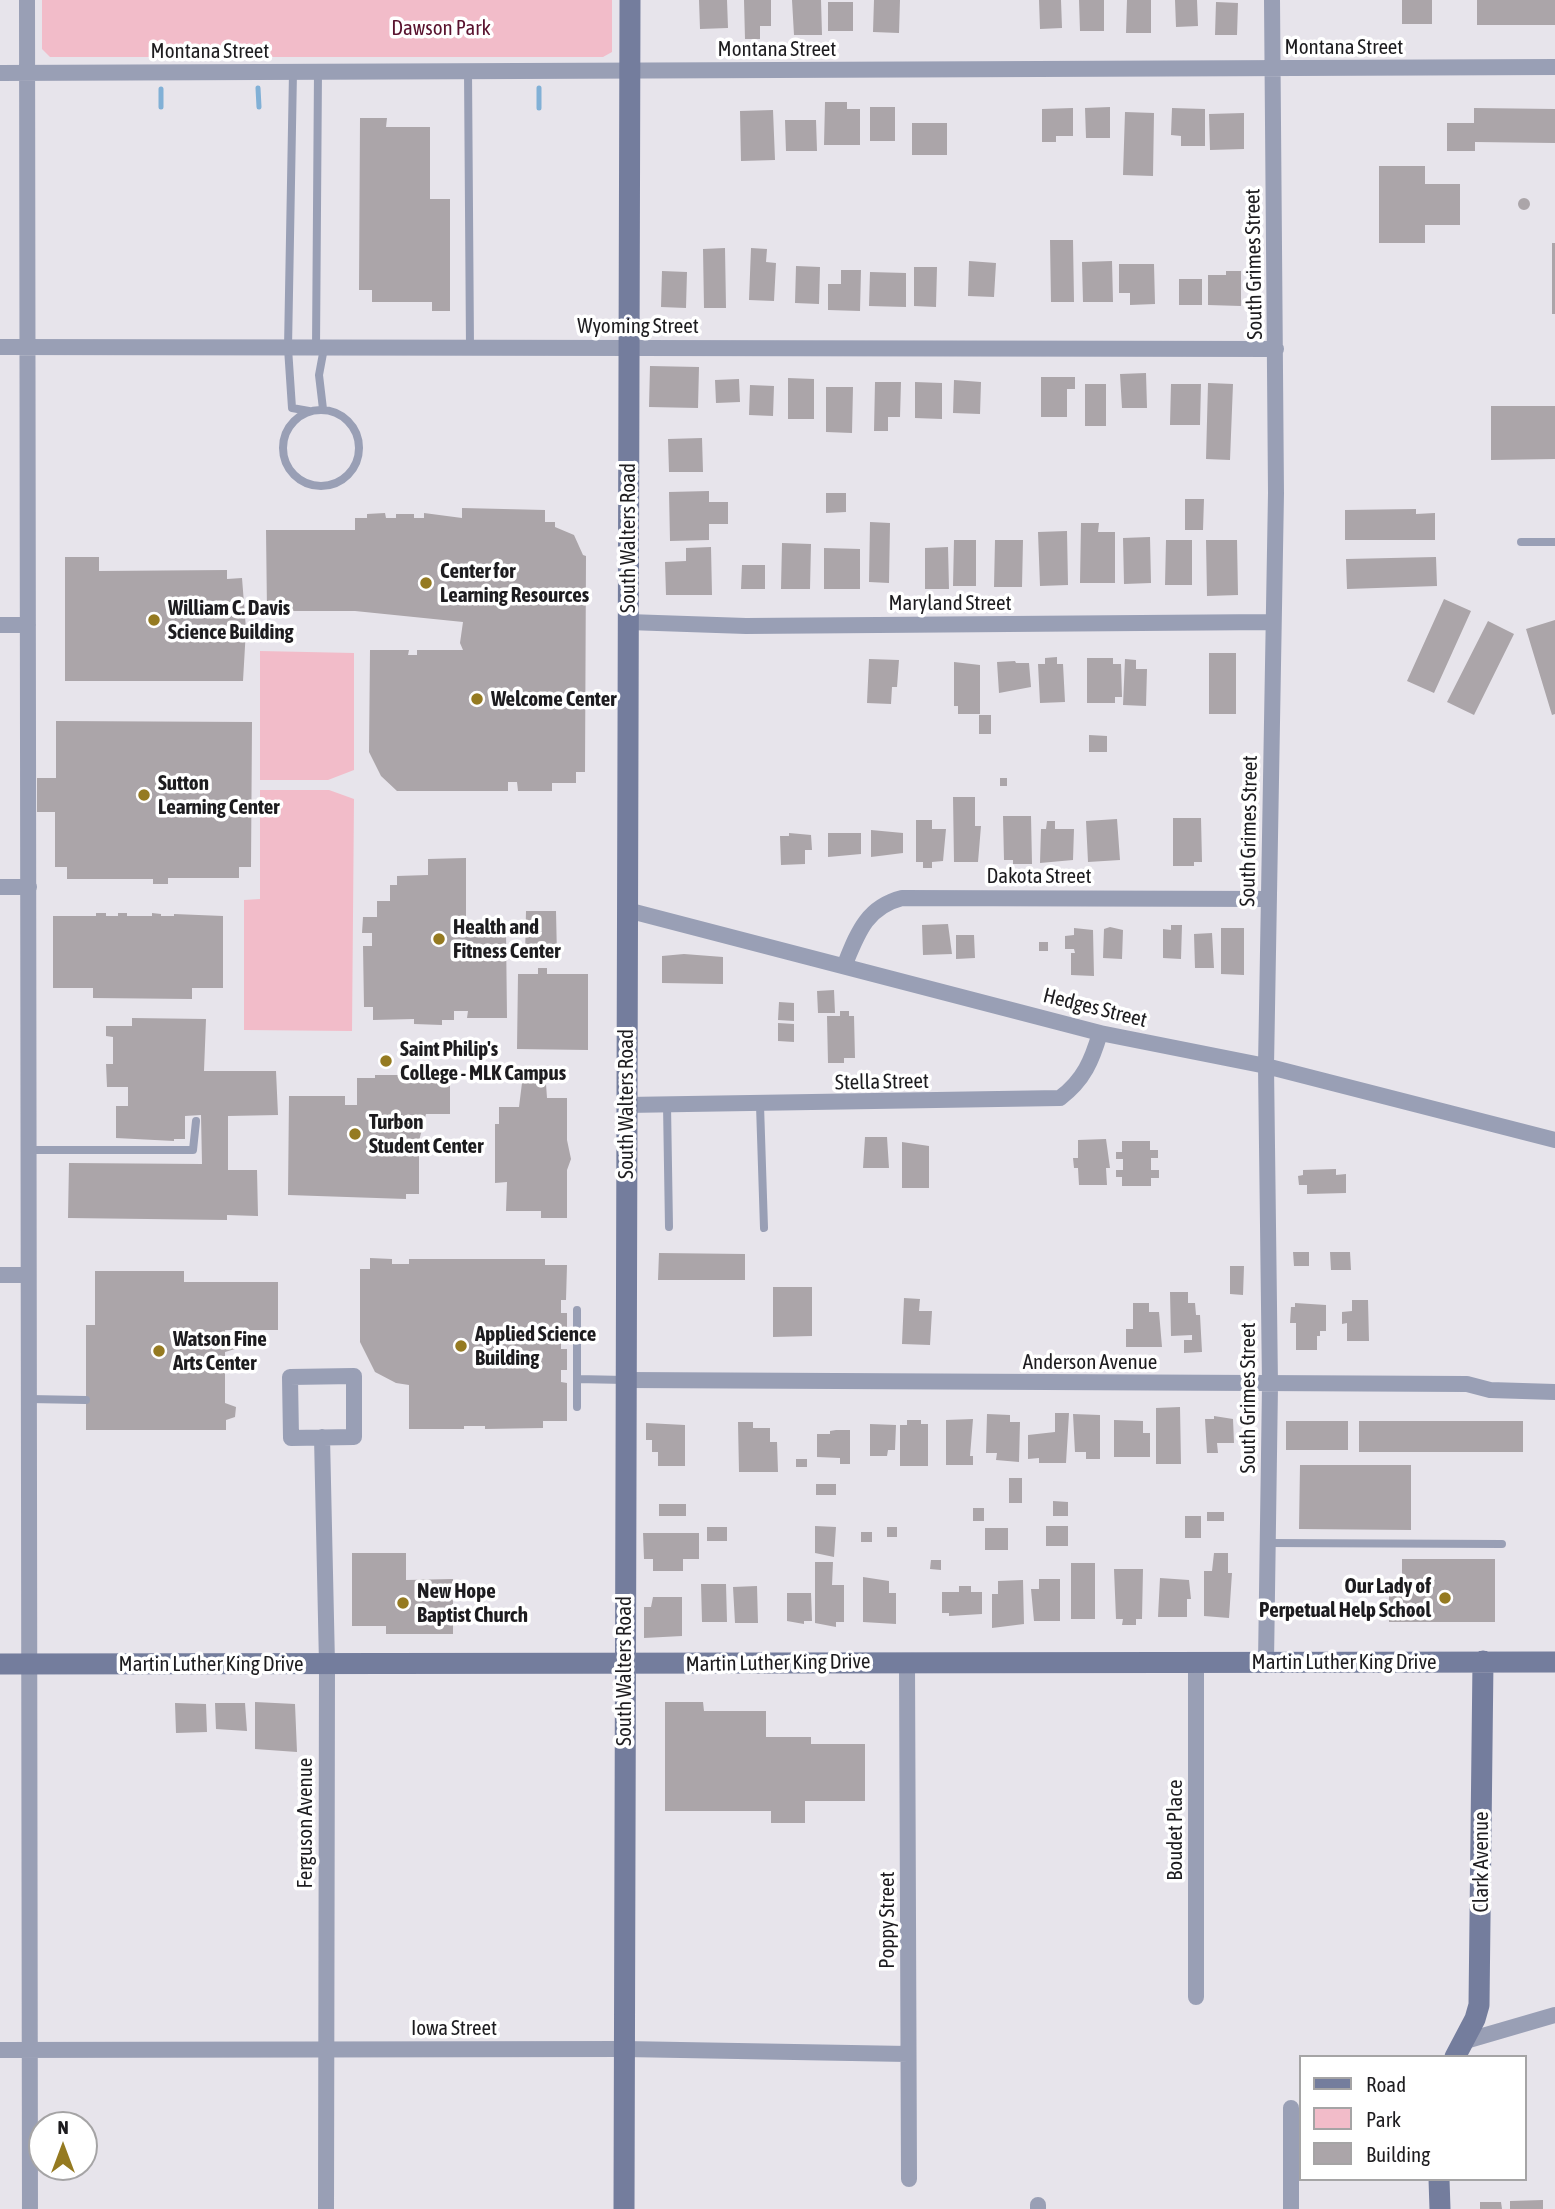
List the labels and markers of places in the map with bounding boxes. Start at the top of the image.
place label: Center for Learning Resources [440,558,589,608]
marker: Center for Learning Resources [418,575,434,591]
place label: William C. Davis Science Building [168,595,294,645]
marker: William C. Davis Science Building [146,612,162,628]
place label: Welcome Center [491,686,616,712]
marker: Welcome Center [469,691,485,707]
place label: Sutton Learning Center [158,770,279,820]
marker: Sutton Learning Center [136,787,152,803]
place label: Health and Fitness Center [453,914,560,964]
marker: Health and Fitness Center [431,931,447,947]
place label: Saint Philip's College - MLK Campus [400,1036,566,1086]
marker: Saint Philip's College - MLK Campus [378,1053,394,1069]
place label: Turbon Student Center [369,1109,483,1159]
marker: Turbon Student Center [347,1126,363,1142]
place label: Applied Science Building [475,1321,596,1371]
place label: Watson Fine Arts Center [173,1326,267,1376]
marker: Applied Science Building [453,1338,469,1354]
marker: Watson Fine Arts Center [151,1343,167,1359]
place label: Our Lady of Perpetual Help School [1259,1573,1431,1623]
place label: New Hope Baptist Church [417,1578,528,1628]
marker: Our Lady of Perpetual Help School [1437,1590,1453,1606]
marker: New Hope Baptist Church [395,1595,411,1611]

